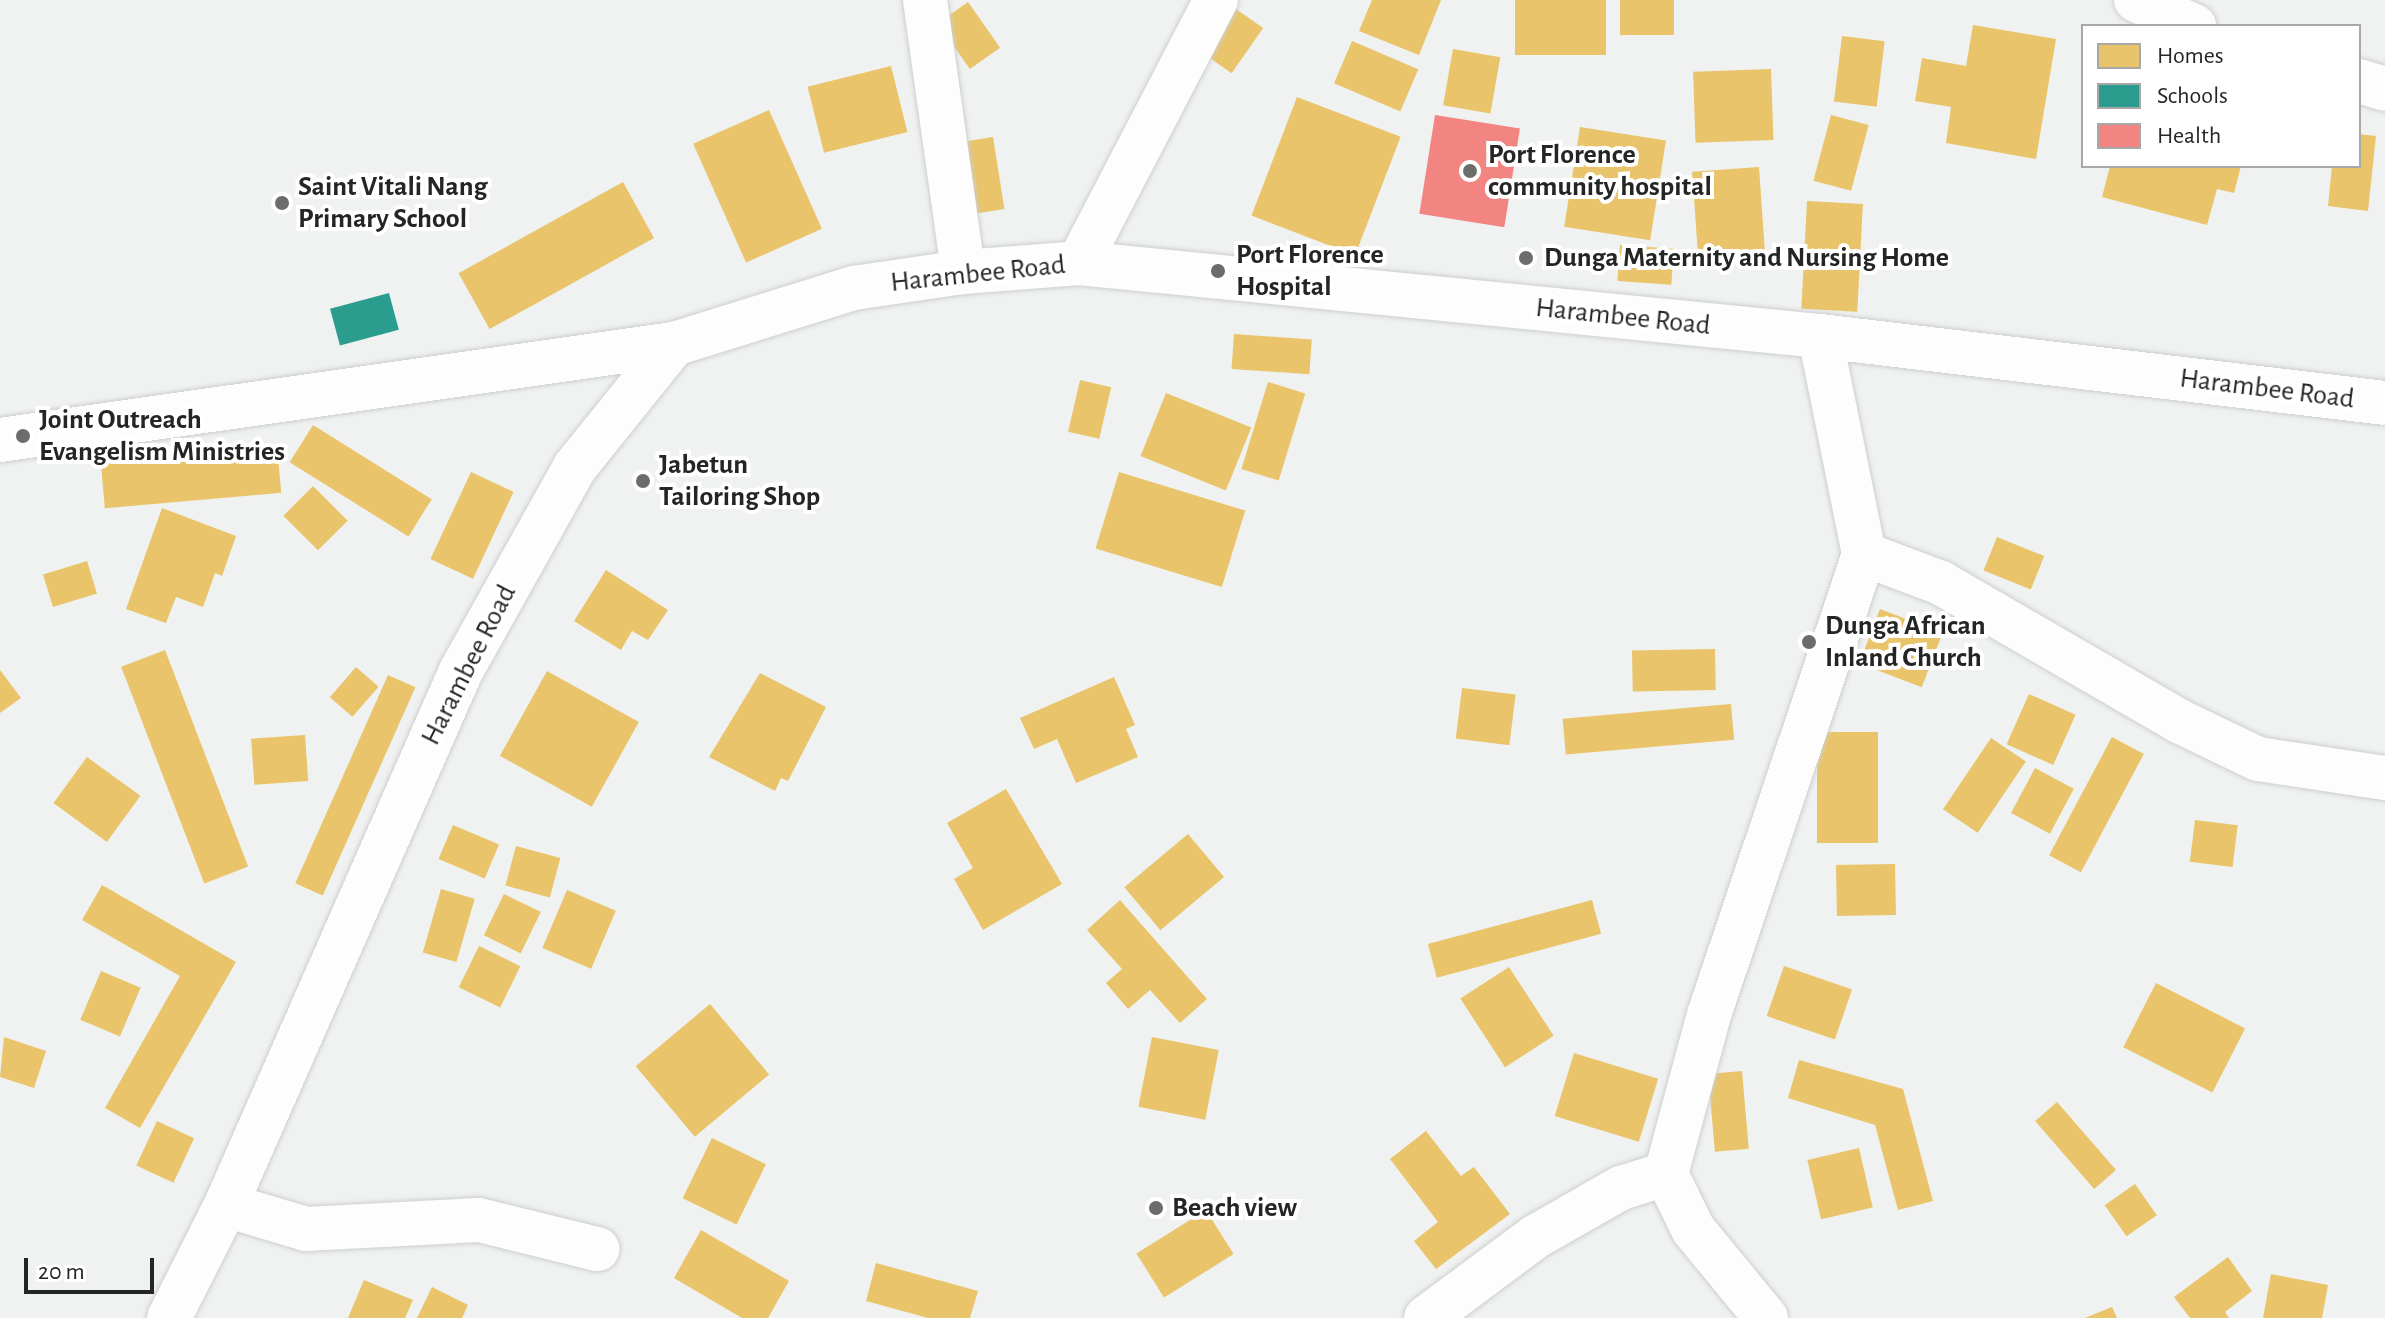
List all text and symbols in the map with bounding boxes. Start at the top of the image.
legend [2081,24,2361,168]
text: Homes [2157,44,2224,68]
text: Schools [2157,84,2228,108]
text: Health [2157,124,2221,148]
place label: Port Florence community hospital [1488,138,1712,204]
marker: Port Florence community hospital [1459,160,1481,182]
place label: Saint Vitali Nang Primary School [298,170,487,236]
marker: Saint Vitali Nang Primary School [273,194,291,212]
place label: Port Florence Hospital [1236,238,1384,304]
place label: Dunga Maternity and Nursing Home [1544,241,1949,275]
marker: Dunga Maternity and Nursing Home [1515,247,1537,269]
street label: Harambee Road [889,248,1067,300]
marker: Port Florence Hospital [1207,260,1229,282]
street label: Harambee Road [1534,291,1712,343]
street label: Harambee Road [2178,362,2356,416]
place label: Joint Outreach Evangelism Ministries [39,403,285,469]
marker: Joint Outreach Evangelism Ministries [14,427,32,445]
place label: Jabetun Tailoring Shop [659,448,820,514]
marker: Jabetun Tailoring Shop [634,472,652,490]
street label: Harambee Road [414,579,524,751]
place label: Dunga African Inland Church [1825,609,1986,675]
marker: Dunga African Inland Church [1800,633,1818,651]
place label: Beach view [1172,1191,1297,1225]
marker: Beach view [1147,1199,1165,1217]
scale bar [28,1242,158,1292]
text: 20 m [38,1260,85,1284]

